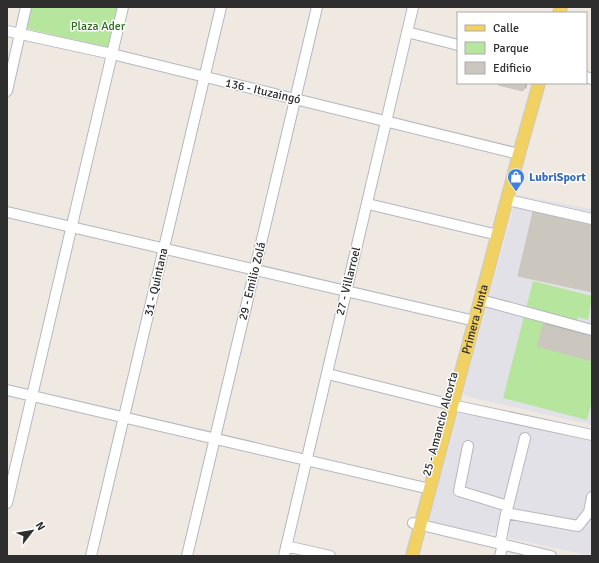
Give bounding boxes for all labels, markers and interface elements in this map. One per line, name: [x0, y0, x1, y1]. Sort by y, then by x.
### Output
legend: [457, 12, 587, 84]
park label: Plaza Ader: [71, 19, 126, 34]
text: Calle: [493, 21, 519, 36]
text: Parque: [493, 41, 529, 56]
text: Edificio: [493, 61, 531, 76]
street label: 136 - Ituzaingó: [224, 76, 302, 107]
shop icon: LubriSport: [506, 167, 526, 192]
place label: LubriSport: [529, 170, 586, 185]
street label: 29 - Emilio Zolá: [236, 241, 269, 322]
street label: 27 - Villarroel: [333, 245, 364, 317]
street label: 31 - Quintana: [141, 247, 172, 318]
street label: Primera Junta: [459, 283, 492, 356]
street label: 25 - Amancio Alcorta: [419, 370, 462, 478]
north arrow: [12, 511, 52, 551]
text: N: [33, 519, 48, 533]

